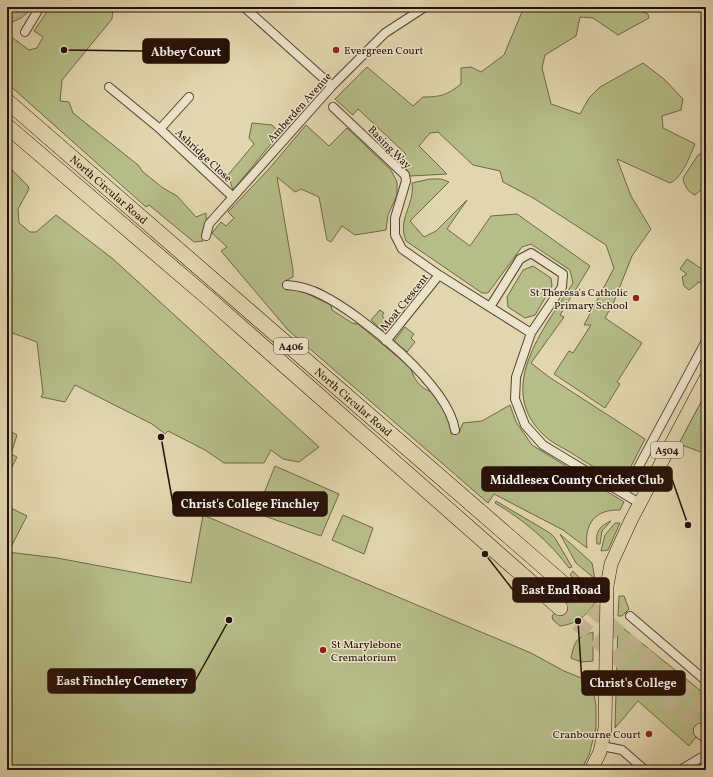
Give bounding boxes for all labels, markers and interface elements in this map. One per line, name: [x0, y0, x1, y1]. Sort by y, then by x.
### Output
callout: Abbey Court: [143, 39, 229, 63]
place label: Evergreen Court: [344, 44, 423, 59]
text: Abbey Court: [151, 45, 221, 61]
marker: Evergreen Court: [331, 45, 341, 55]
street label: Amberden Avenue: [265, 70, 336, 146]
street label: Basing Way: [364, 123, 414, 173]
street label: Ashridge Close: [171, 126, 235, 186]
street label: North Circular Road: [66, 153, 150, 228]
street label: Moat Crescent: [377, 271, 433, 335]
place label: St Theresa's Catholic Primary School: [530, 286, 628, 314]
marker: St Theresa's Catholic Primary School: [631, 293, 641, 303]
road number: A406: [274, 338, 308, 354]
street label: North Circular Road: [311, 365, 395, 441]
road number: A504: [651, 442, 683, 458]
callout: Middlesex County Cricket Club: [482, 467, 672, 491]
text: Middlesex County Cricket Club: [490, 473, 664, 489]
callout: Christ's College Finchley: [173, 492, 327, 516]
text: Christ's College Finchley: [181, 497, 319, 513]
callout: East End Road: [513, 578, 609, 602]
text: East End Road: [521, 583, 602, 599]
place label: St Marylebone Crematorium: [331, 638, 402, 666]
marker: St Marylebone Crematorium: [318, 645, 328, 655]
callout: East Finchley Cemetery: [48, 669, 195, 693]
callout: Christ's College: [582, 671, 685, 695]
text: East Finchley Cemetery: [56, 674, 188, 690]
text: Christ's College: [589, 676, 677, 692]
place label: Cranbourne Court: [553, 728, 641, 743]
marker: Cranbourne Court: [644, 729, 654, 739]

